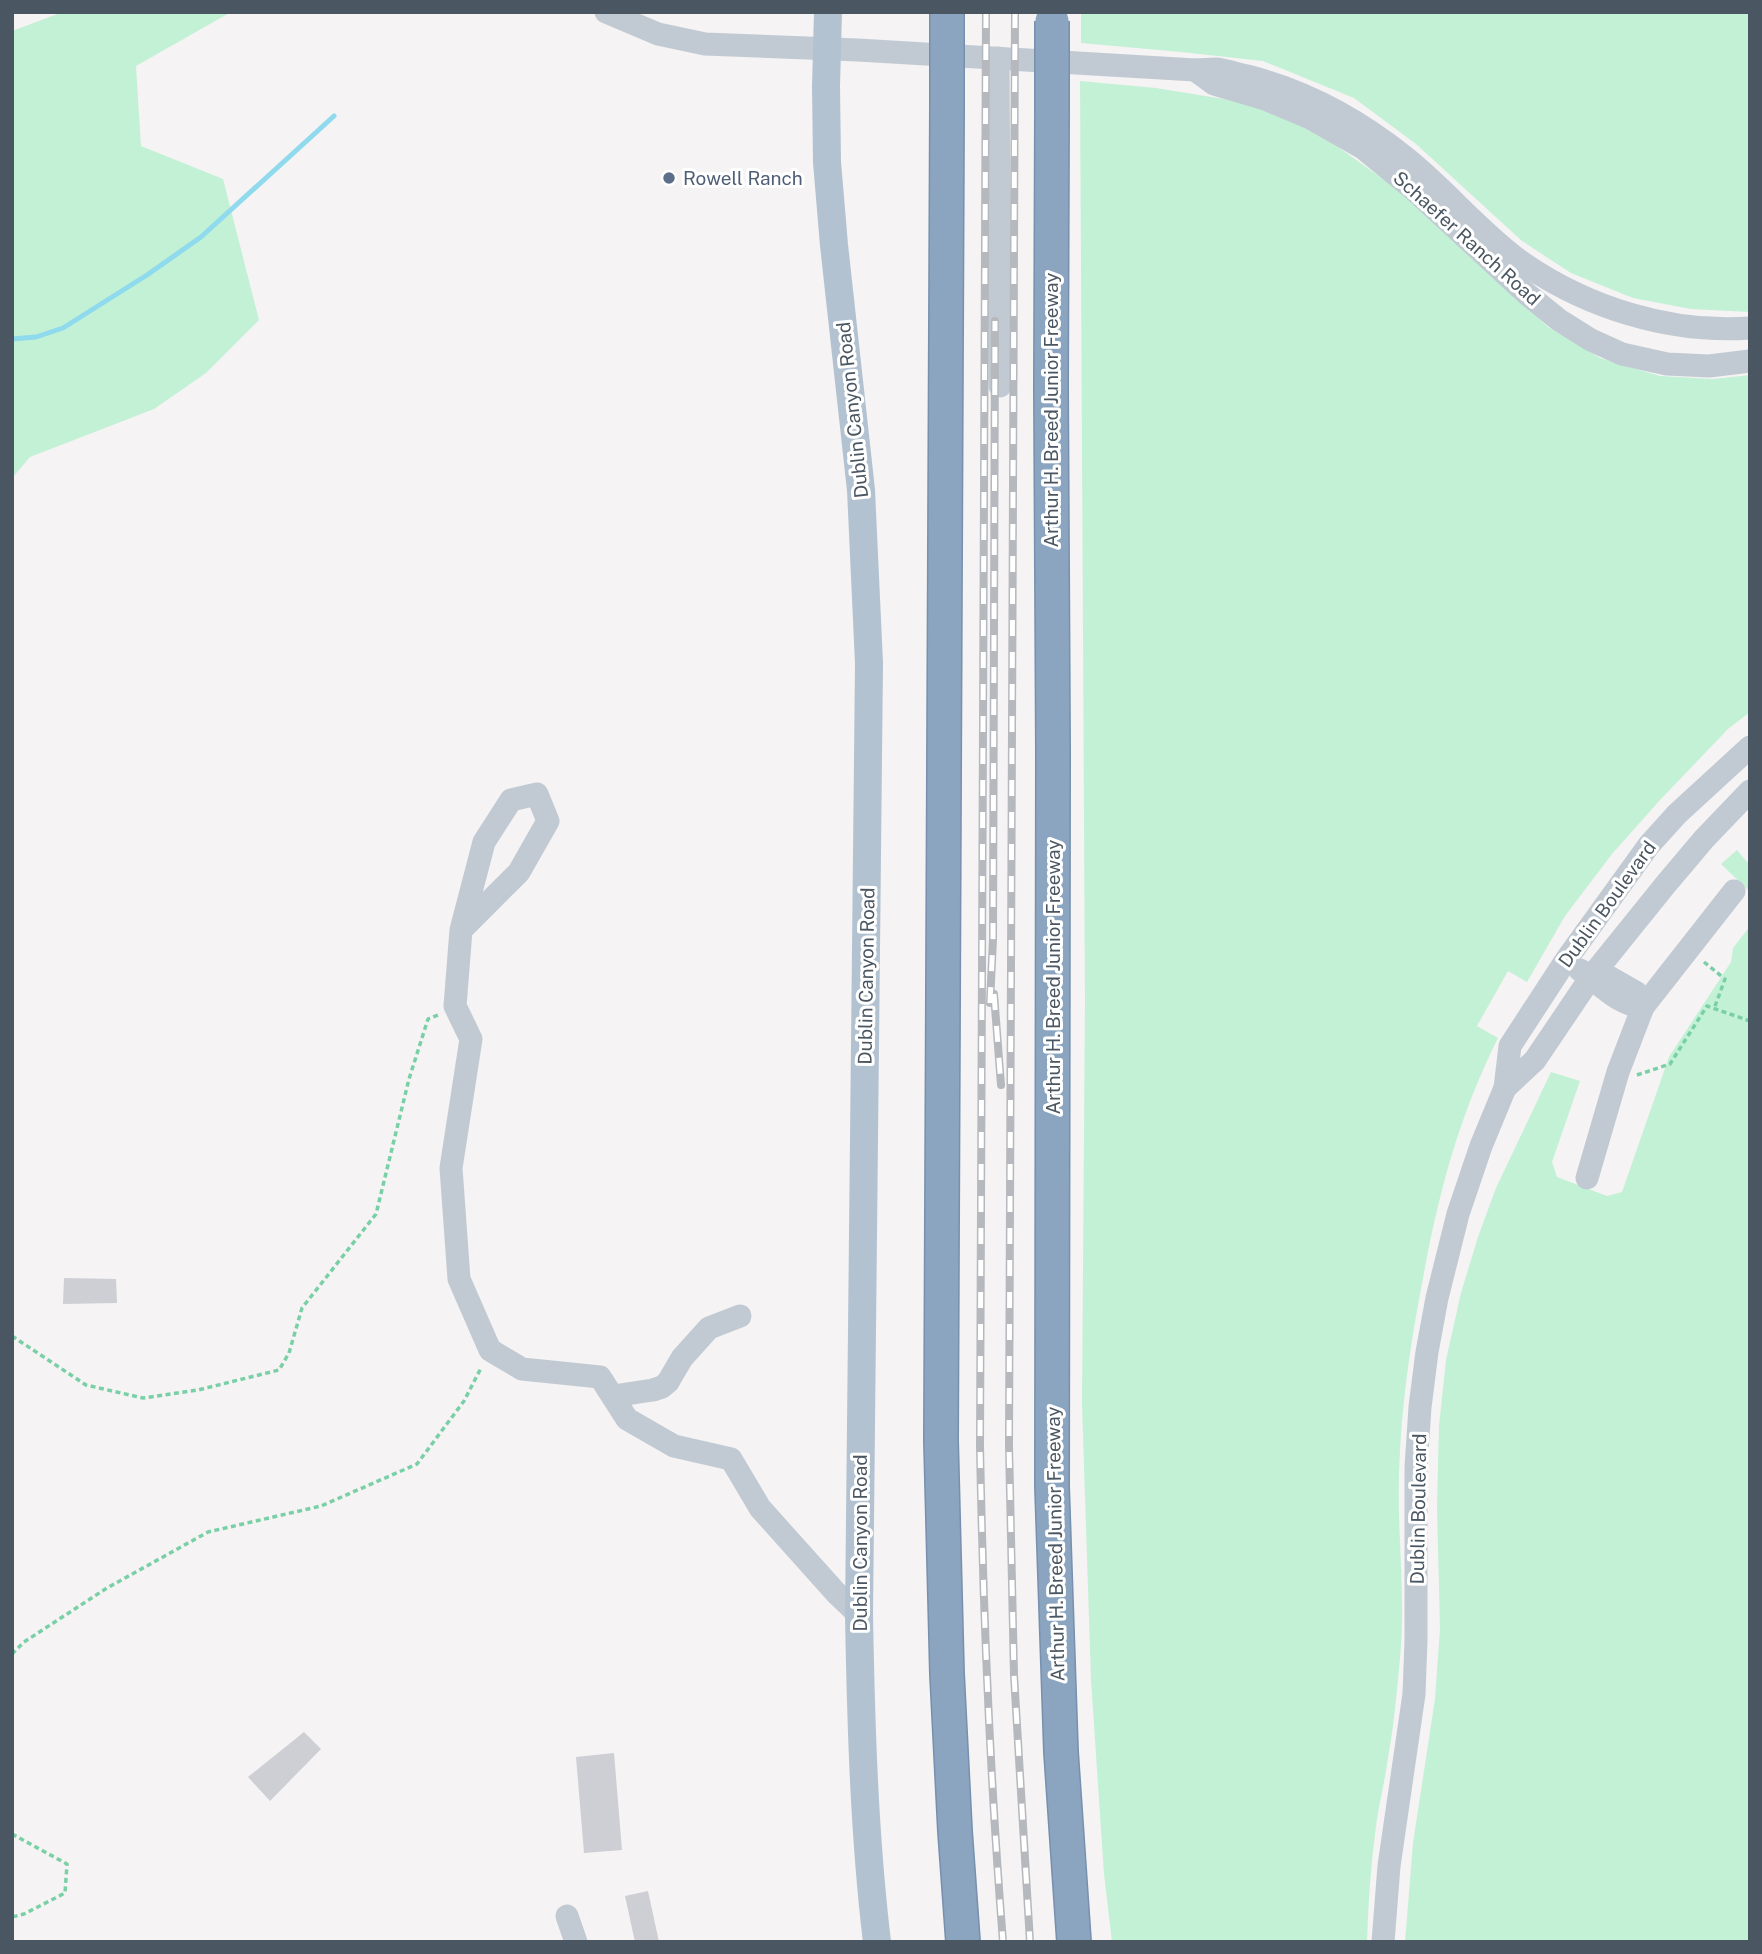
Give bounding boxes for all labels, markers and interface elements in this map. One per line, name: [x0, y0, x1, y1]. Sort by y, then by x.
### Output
street label: Schaefer Ranch Road: [1389, 166, 1545, 310]
place label: Rowell Ranch: [683, 167, 803, 189]
marker: Rowell Ranch: [661, 170, 677, 186]
street label: Arthur H. Breed Junior Freeway: [1040, 273, 1062, 547]
street label: Dublin Canyon Road: [832, 321, 872, 499]
street label: Dublin Boulevard: [1554, 837, 1660, 971]
street label: Arthur H. Breed Junior Freeway: [1042, 840, 1064, 1114]
street label: Dublin Canyon Road: [853, 887, 879, 1065]
street label: Arthur H. Breed Junior Freeway: [1042, 1406, 1068, 1682]
street label: Dublin Boulevard: [1406, 1433, 1430, 1585]
street label: Dublin Canyon Road: [849, 1454, 871, 1632]

